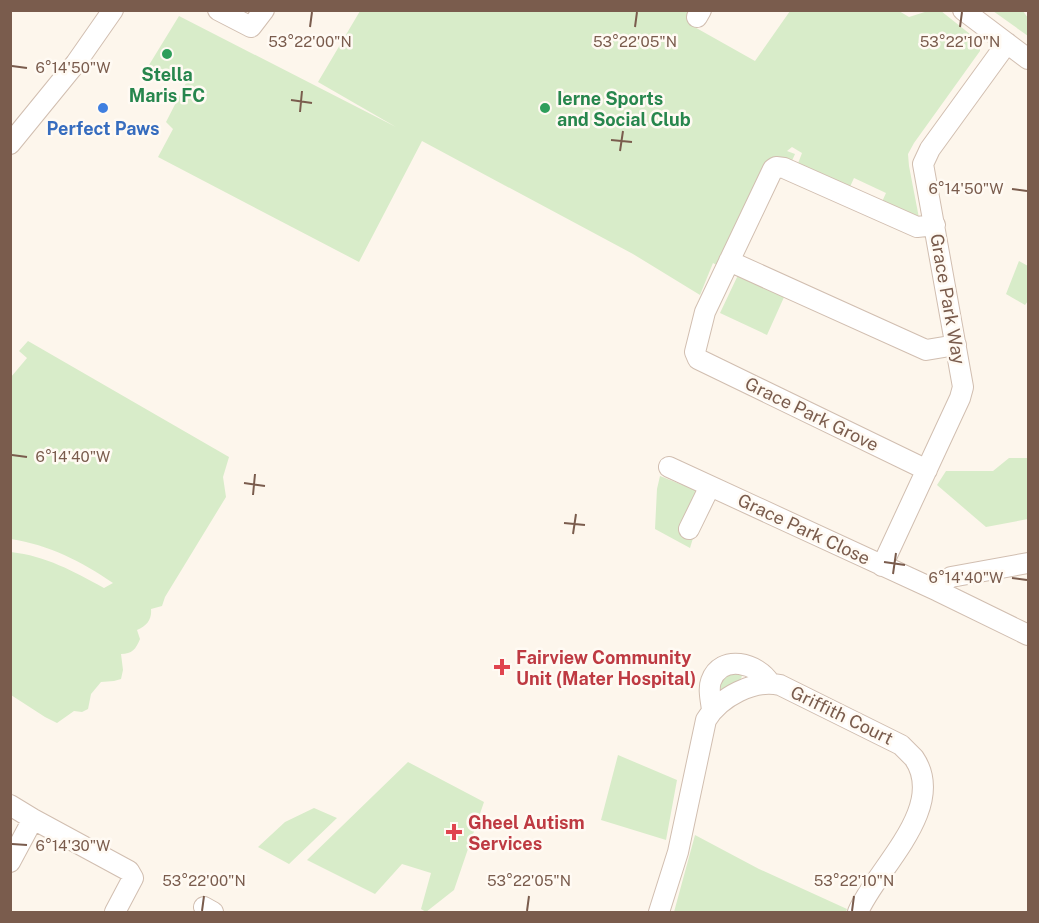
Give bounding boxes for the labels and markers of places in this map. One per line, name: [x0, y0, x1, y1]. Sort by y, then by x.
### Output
marker: Stella Maris FC: [160, 47, 174, 61]
place label: Stella Maris FC: [129, 64, 205, 106]
place label: Ierne Sports and Social Club: [557, 88, 691, 130]
marker: Perfect Paws: [96, 101, 110, 115]
marker: Ierne Sports and Social Club: [538, 101, 552, 115]
place label: Perfect Paws: [47, 118, 159, 139]
place label: Fairview Community Unit (Mater Hospital): [516, 647, 696, 689]
marker: Fairview Community Unit (Mater Hospital): [493, 658, 511, 676]
place label: Gheel Autism Services: [468, 812, 585, 854]
marker: Gheel Autism Services: [445, 823, 463, 841]

